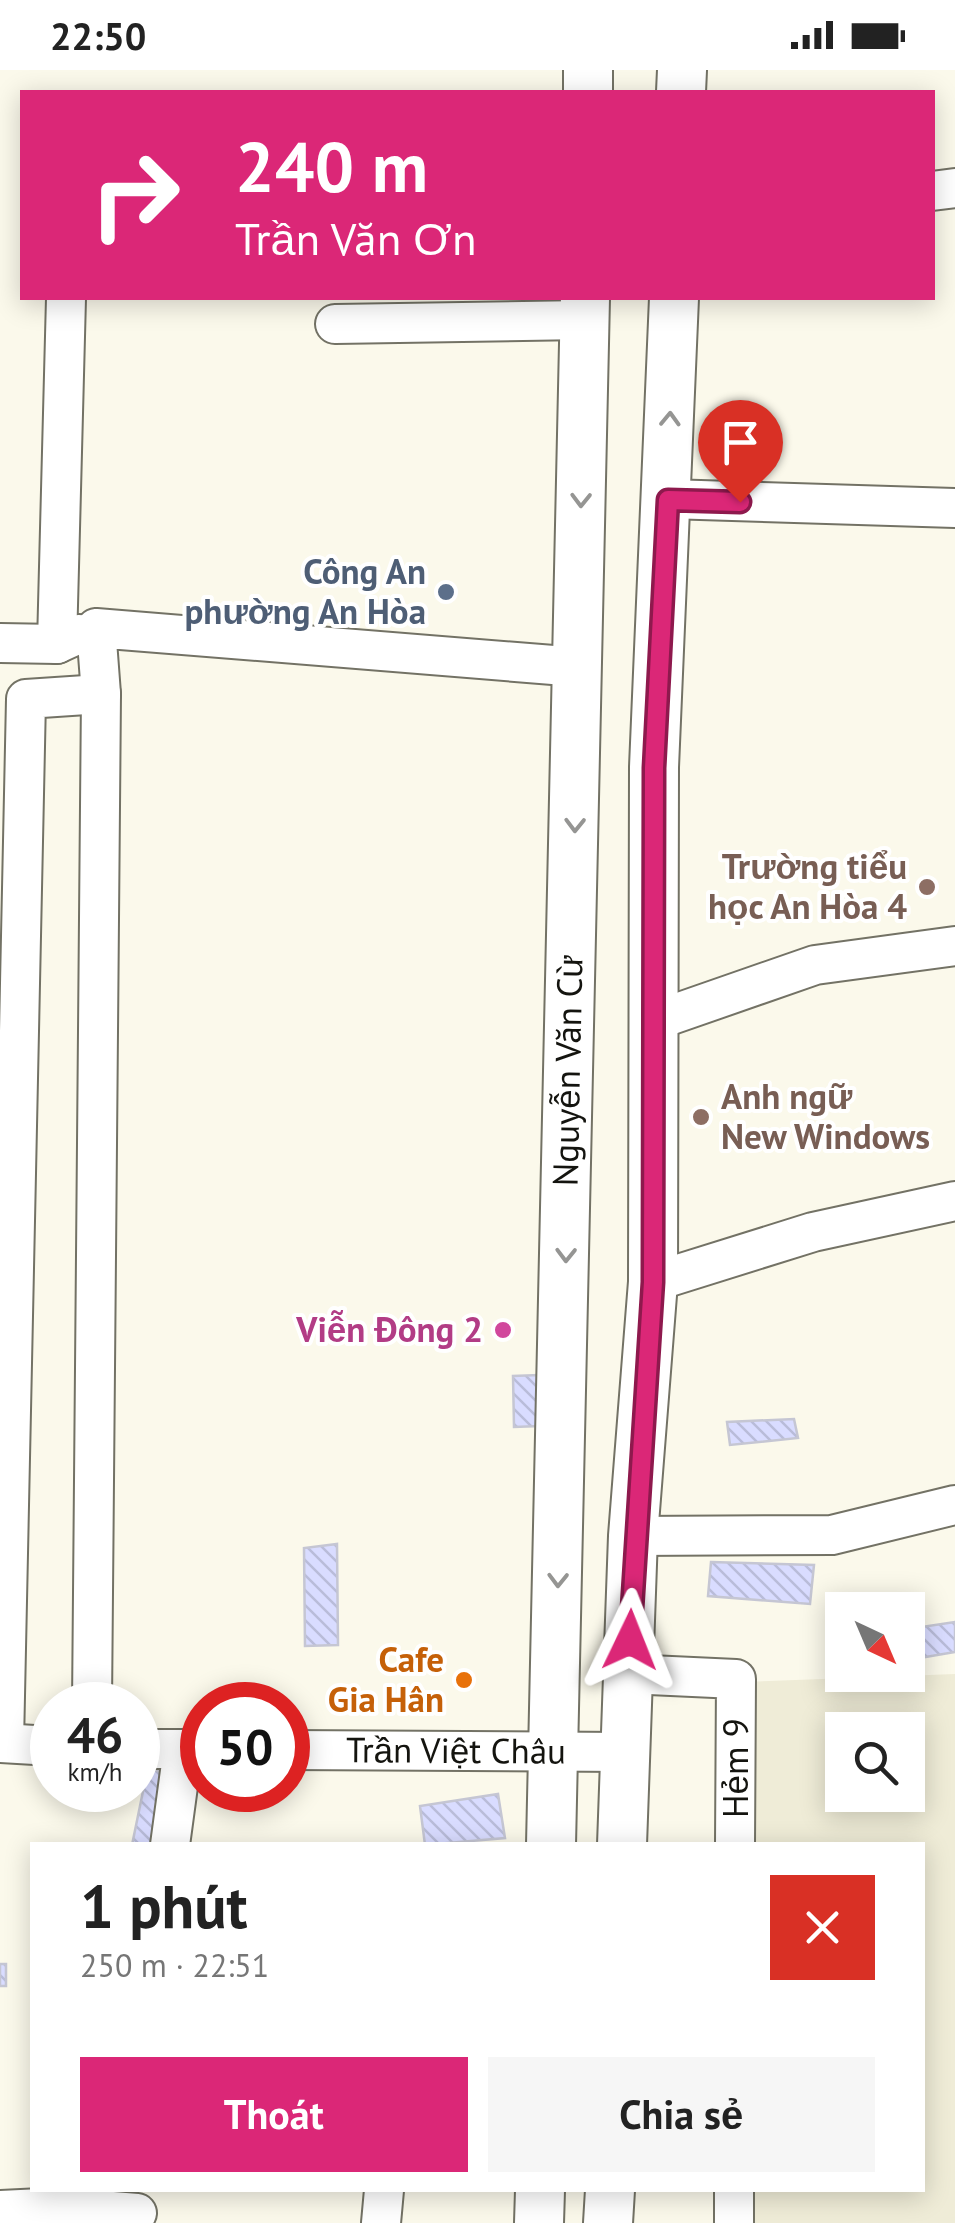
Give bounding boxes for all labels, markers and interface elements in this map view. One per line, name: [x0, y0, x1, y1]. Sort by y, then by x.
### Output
text: 22:50: [50, 11, 146, 60]
text: 240 m: [235, 121, 428, 211]
icon: right: [70, 130, 200, 260]
text: Trần Văn Ơn: [235, 209, 477, 267]
pin: [698, 400, 783, 503]
one-way arrow: [660, 410, 681, 426]
icon: arrive: [713, 415, 768, 470]
one-way arrow: [570, 492, 592, 508]
place label: Công An phường An Hòa: [184, 548, 426, 634]
marker: Công An phường An Hòa: [435, 581, 457, 603]
one-way arrow: [564, 818, 586, 833]
place label: Trường tiểu học An Hòa 4: [708, 843, 907, 929]
marker: Trường tiểu học An Hòa 4: [916, 876, 938, 898]
street label: Nguyễn Văn Cừ: [541, 954, 593, 1187]
place label: Anh ngữ New Windows: [721, 1073, 930, 1159]
marker: Anh ngữ New Windows: [690, 1106, 712, 1128]
one-way arrow: [555, 1247, 576, 1263]
place label: Viễn Đông 2: [295, 1306, 483, 1352]
marker: Viễn Đông 2: [492, 1319, 514, 1341]
one-way arrow: [547, 1572, 569, 1588]
position arrow: [578, 1588, 682, 1692]
north arrow: [825, 1592, 925, 1692]
map controls: [825, 1592, 925, 1812]
place label: Cafe Gia Hân: [328, 1636, 444, 1722]
marker: Cafe Gia Hân: [453, 1669, 475, 1691]
speed limit sign: 50: [180, 1682, 310, 1812]
text: 46: [67, 1702, 123, 1767]
button: search: [825, 1712, 925, 1812]
street label: Hẻm 9: [712, 1718, 758, 1818]
street label: Trần Việt Châu: [346, 1726, 566, 1774]
text: km/h: [68, 1756, 122, 1788]
text: 1 phút: [80, 1867, 248, 1945]
button: close: [770, 1875, 875, 1980]
text: 250 m · 22:51: [80, 1944, 269, 1986]
button: Thoát: [80, 2057, 468, 2172]
button: Chia sẻ: [488, 2057, 875, 2172]

